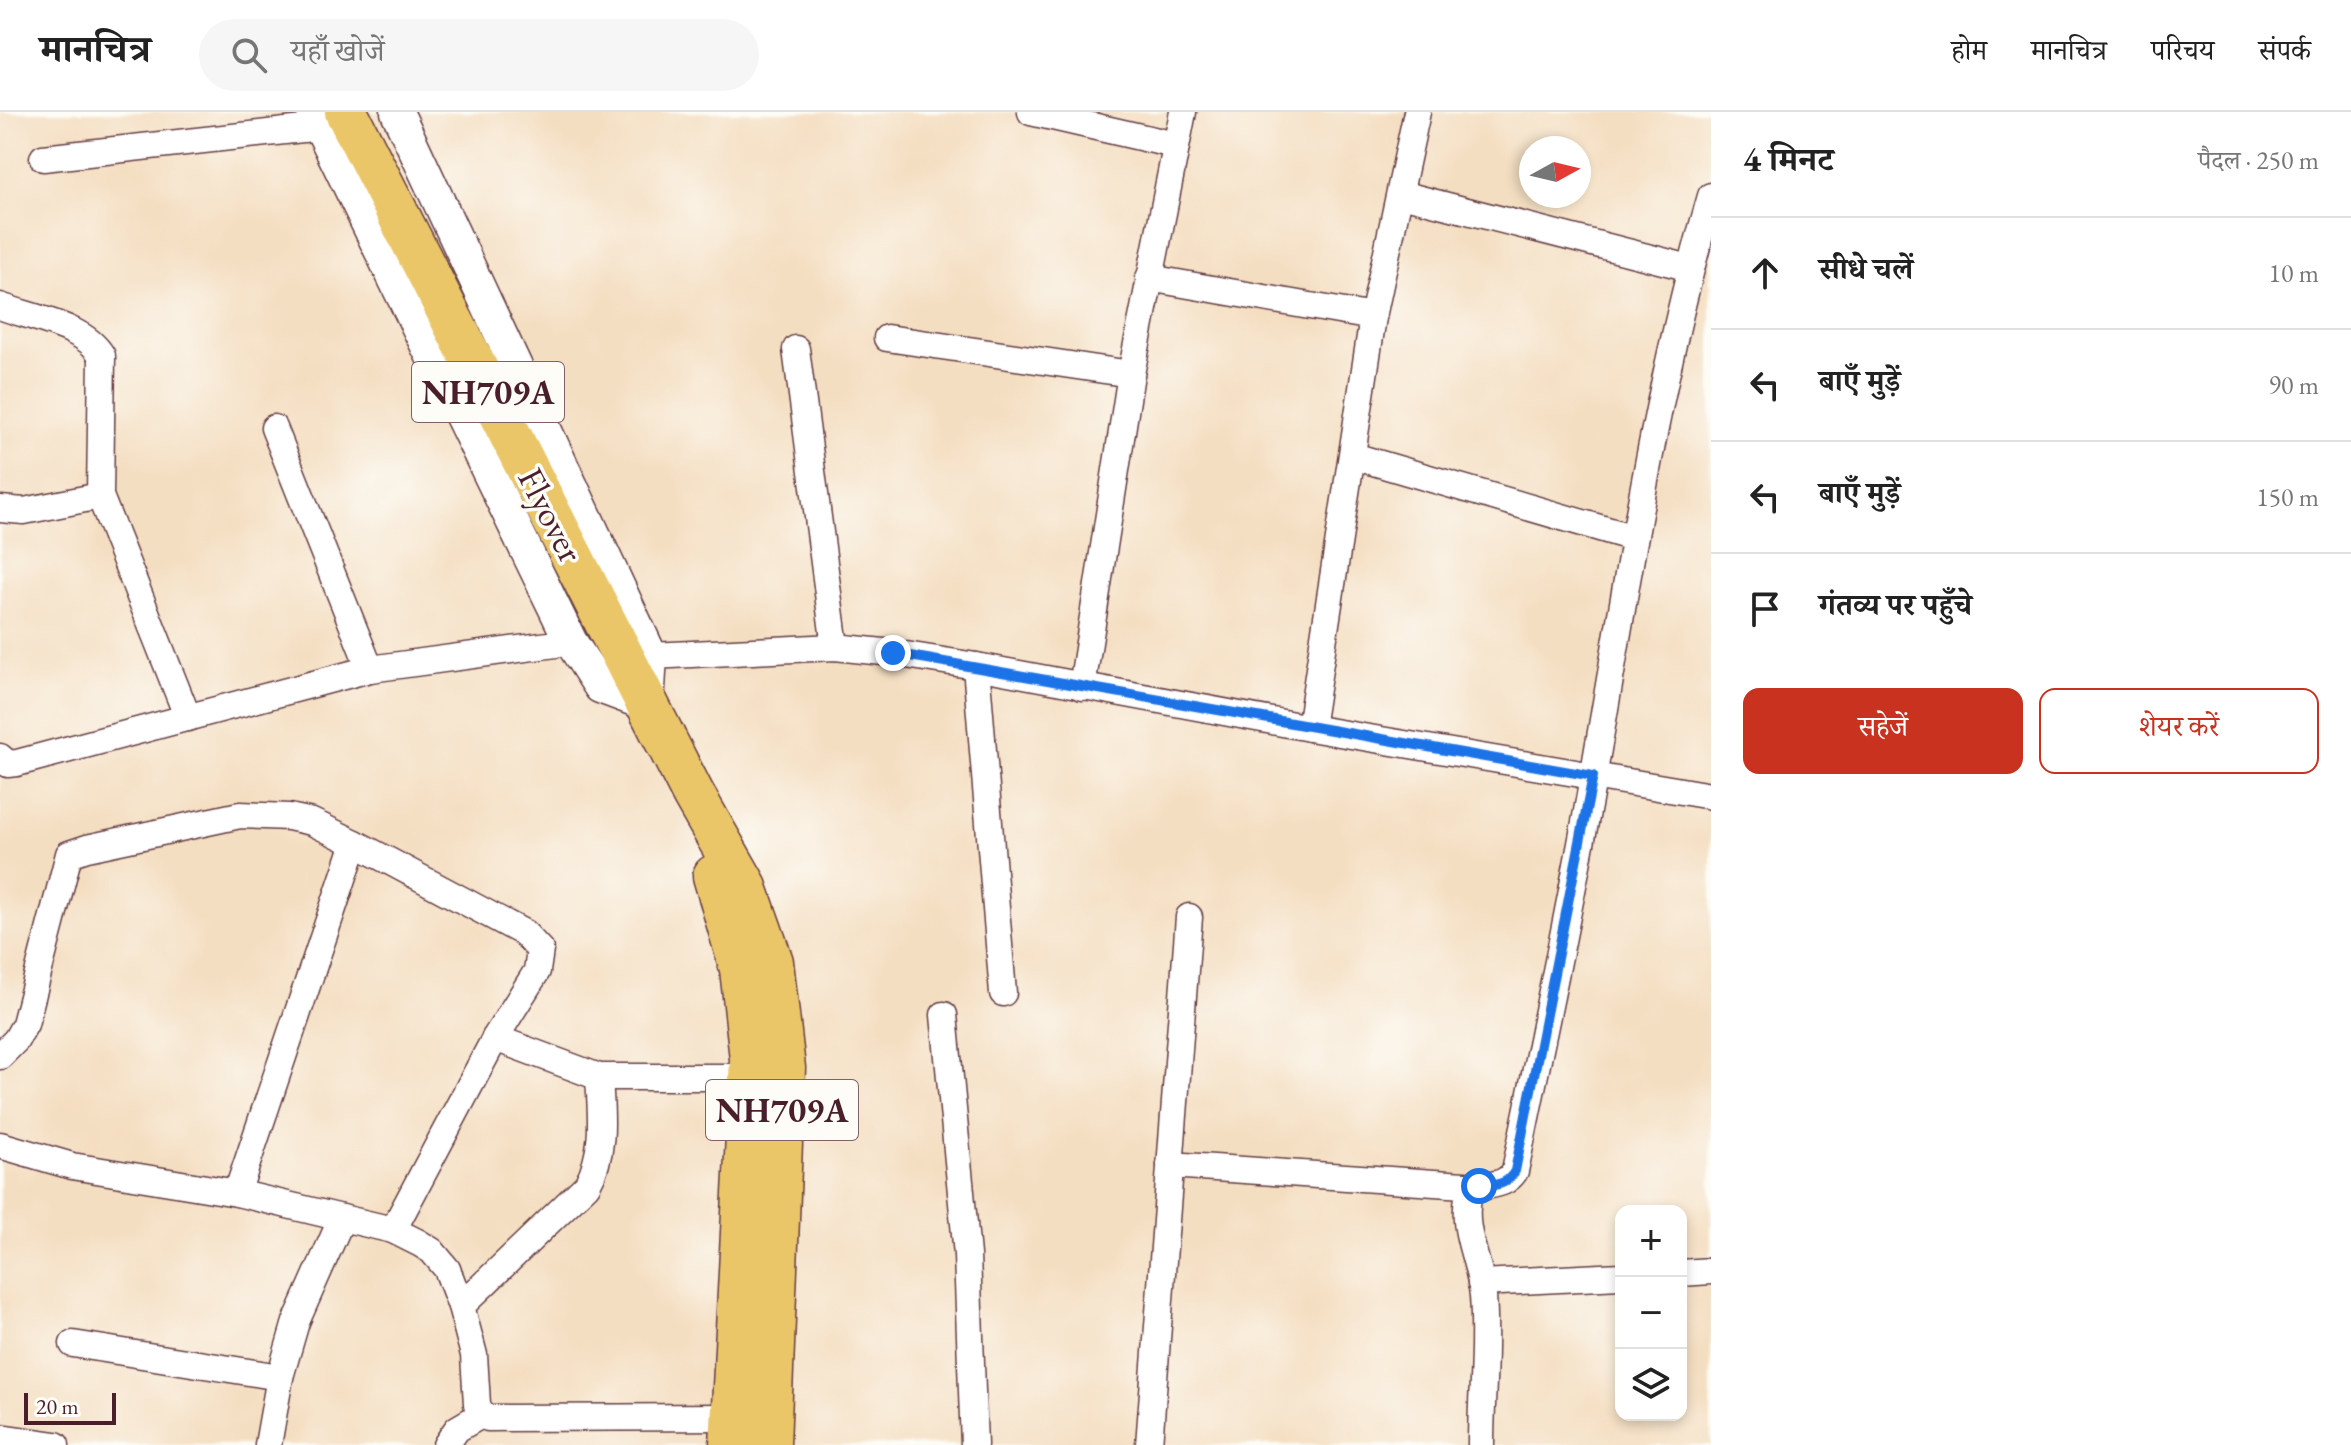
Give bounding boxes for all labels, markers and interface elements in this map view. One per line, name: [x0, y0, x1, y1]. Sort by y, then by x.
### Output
search box: [199, 19, 759, 91]
text: मानचित्र: [40, 24, 151, 73]
text: यहाँ खोजें: [291, 31, 384, 70]
text: होम: [1951, 32, 1987, 68]
text: मानचित्र: [2031, 32, 2107, 68]
text: परिचय: [2151, 32, 2214, 68]
text: संपर्क: [2258, 32, 2311, 68]
icon: search: [227, 33, 271, 77]
north arrow: [1519, 136, 1591, 208]
text: 4 मिनट: [1743, 137, 1833, 181]
text: पैदल · 250 m: [2198, 143, 2319, 177]
text: सीधे चलें: [1819, 249, 1913, 288]
icon: ahead: [1743, 251, 1787, 295]
text: 10 m: [2269, 256, 2319, 290]
text: बाएँ मुड़ें: [1819, 361, 1900, 400]
road number: NH709A: [412, 362, 564, 422]
icon: left: [1743, 363, 1787, 407]
text: 90 m: [2269, 368, 2319, 402]
street label: Flyover: [507, 460, 595, 570]
text: बाएँ मुड़ें: [1819, 473, 1900, 512]
icon: left: [1743, 475, 1787, 519]
text: 150 m: [2256, 480, 2319, 514]
text: गंतव्य पर पहुँचे: [1819, 585, 1972, 624]
icon: arrive: [1743, 587, 1787, 631]
route end: [875, 635, 911, 671]
button: सहेजें: [1743, 688, 2023, 774]
button: शेयर करें: [2039, 688, 2319, 774]
road number: NH709A: [706, 1080, 858, 1140]
route start: [1461, 1168, 1497, 1204]
map controls: [1615, 1205, 1687, 1421]
button: +: [1615, 1205, 1687, 1277]
button: −: [1615, 1277, 1687, 1349]
button: layers: [1615, 1349, 1687, 1421]
scale bar: [24, 1389, 116, 1425]
text: 20 m: [36, 1392, 79, 1421]

